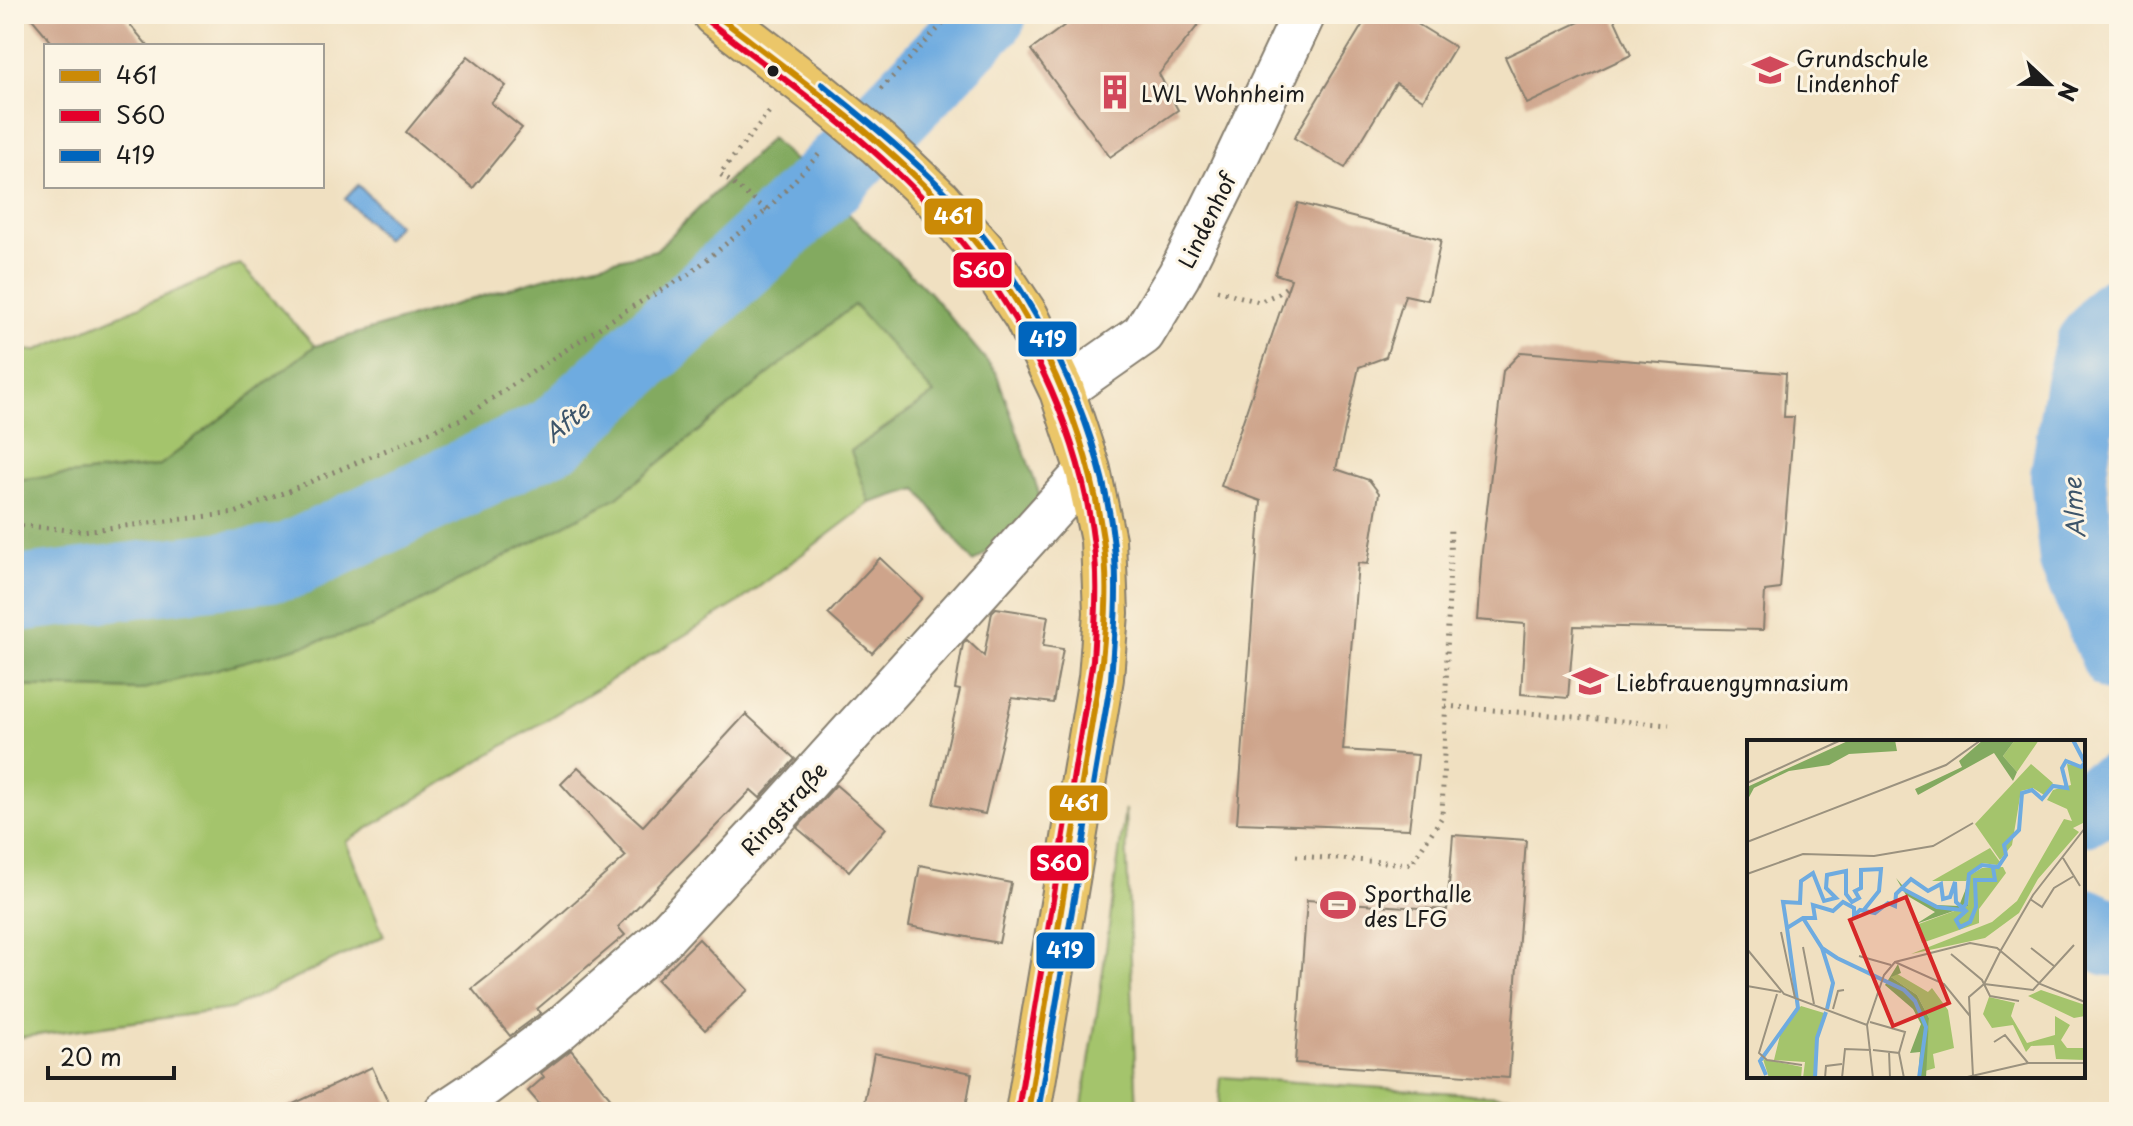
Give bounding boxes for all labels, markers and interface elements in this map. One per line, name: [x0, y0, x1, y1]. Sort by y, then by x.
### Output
place label: Grundschule Lindenhof: [1796, 41, 1929, 99]
legend: [44, 44, 324, 188]
north arrow: [2009, 44, 2089, 124]
school or university icon: Grundschule Lindenhof: [1751, 51, 1789, 89]
text: 461: [116, 56, 157, 92]
unlabelled marker: [765, 63, 781, 79]
building icon: LWL Wohnheim: [1096, 73, 1134, 111]
place label: LWL Wohnheim: [1141, 76, 1305, 109]
text: N: [2050, 78, 2087, 106]
text: S60: [116, 96, 165, 132]
text: 419: [116, 136, 155, 172]
street label: Lindenhof: [1169, 165, 1244, 273]
line badge: 461: [923, 197, 984, 236]
text: 461: [934, 198, 972, 231]
line badge: S60: [952, 251, 1013, 289]
text: S60: [959, 252, 1005, 285]
line badge: 419: [1017, 320, 1078, 358]
text: 419: [1029, 321, 1067, 354]
water label: Afte: [535, 391, 598, 450]
water label: Alme: [2053, 476, 2093, 539]
school or university icon: Liebfrauengymnasium: [1571, 662, 1609, 700]
place label: Liebfrauengymnasium: [1616, 665, 1849, 698]
inset map: [1747, 740, 2085, 1078]
street label: Ringstraße: [732, 754, 834, 862]
line badge: 461: [1048, 784, 1109, 822]
text: 461: [1060, 785, 1098, 818]
line badge: S60: [1029, 844, 1090, 882]
text: S60: [1036, 845, 1082, 878]
place label: Sporthalle des LFG: [1364, 876, 1472, 934]
sports icon: Sporthalle des LFG: [1319, 886, 1357, 924]
line badge: 419: [1035, 931, 1096, 970]
text: 419: [1046, 932, 1084, 965]
scale bar: [48, 1030, 174, 1080]
text: 20 m: [60, 1038, 122, 1074]

